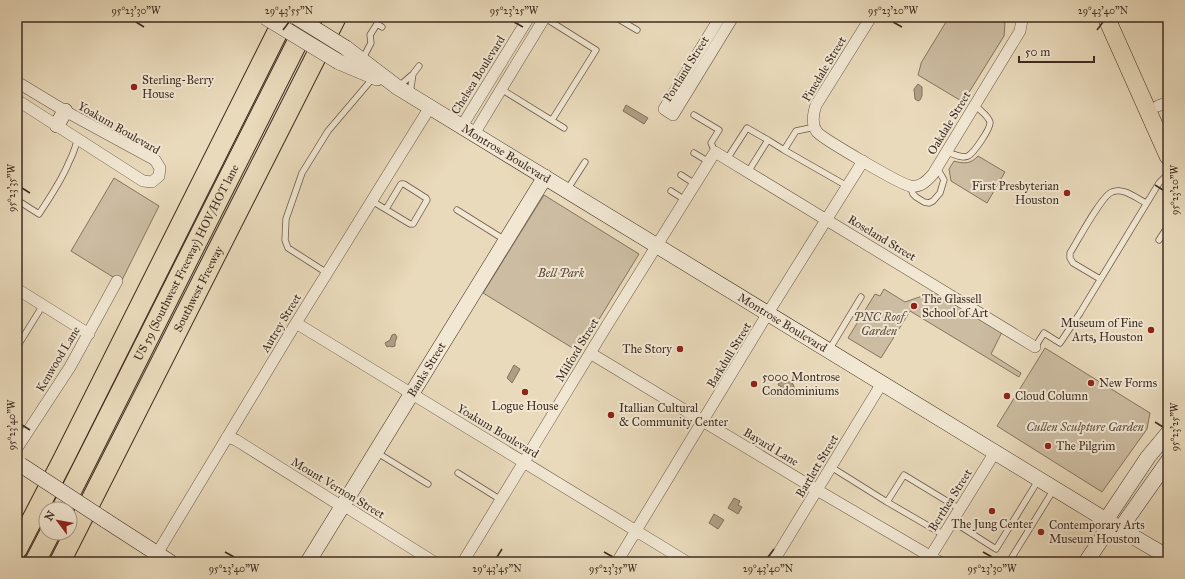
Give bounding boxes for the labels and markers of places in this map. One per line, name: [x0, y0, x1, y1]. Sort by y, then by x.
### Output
place label: Sterling-Berry House: [142, 73, 214, 101]
marker: Sterling-Berry House: [129, 82, 139, 92]
place label: First Presbyterian Houston: [972, 179, 1060, 207]
marker: First Presbyterian Houston: [1062, 188, 1072, 198]
place label: The Glassell School of Art: [922, 292, 989, 320]
marker: The Glassell School of Art: [909, 301, 919, 311]
place label: Museum of Fine Arts, Houston: [1061, 316, 1143, 344]
marker: Museum of Fine Arts, Houston: [1146, 325, 1156, 335]
place label: The Story: [622, 342, 672, 356]
marker: The Story: [675, 344, 685, 354]
place label: 5000 Montrose Condominiums: [762, 370, 840, 398]
place label: New Forms: [1099, 376, 1157, 390]
marker: New Forms: [1086, 378, 1096, 388]
marker: 5000 Montrose Condominiums: [749, 379, 759, 389]
marker: Logue House: [520, 387, 530, 397]
place label: Cloud Column: [1015, 389, 1088, 403]
marker: Cloud Column: [1002, 391, 1012, 401]
place label: Logue House: [492, 399, 558, 414]
place label: Itallian Cultural & Community Center: [619, 401, 729, 429]
marker: Itallian Cultural & Community Center: [606, 410, 616, 420]
place label: The Pilgrim: [1056, 439, 1115, 454]
marker: The Pilgrim: [1043, 441, 1053, 451]
marker: The Jung Center: [987, 506, 997, 516]
place label: The Jung Center: [951, 517, 1033, 532]
place label: Contemporary Arts Museum Houston: [1049, 518, 1145, 546]
marker: Contemporary Arts Museum Houston: [1036, 527, 1046, 537]

